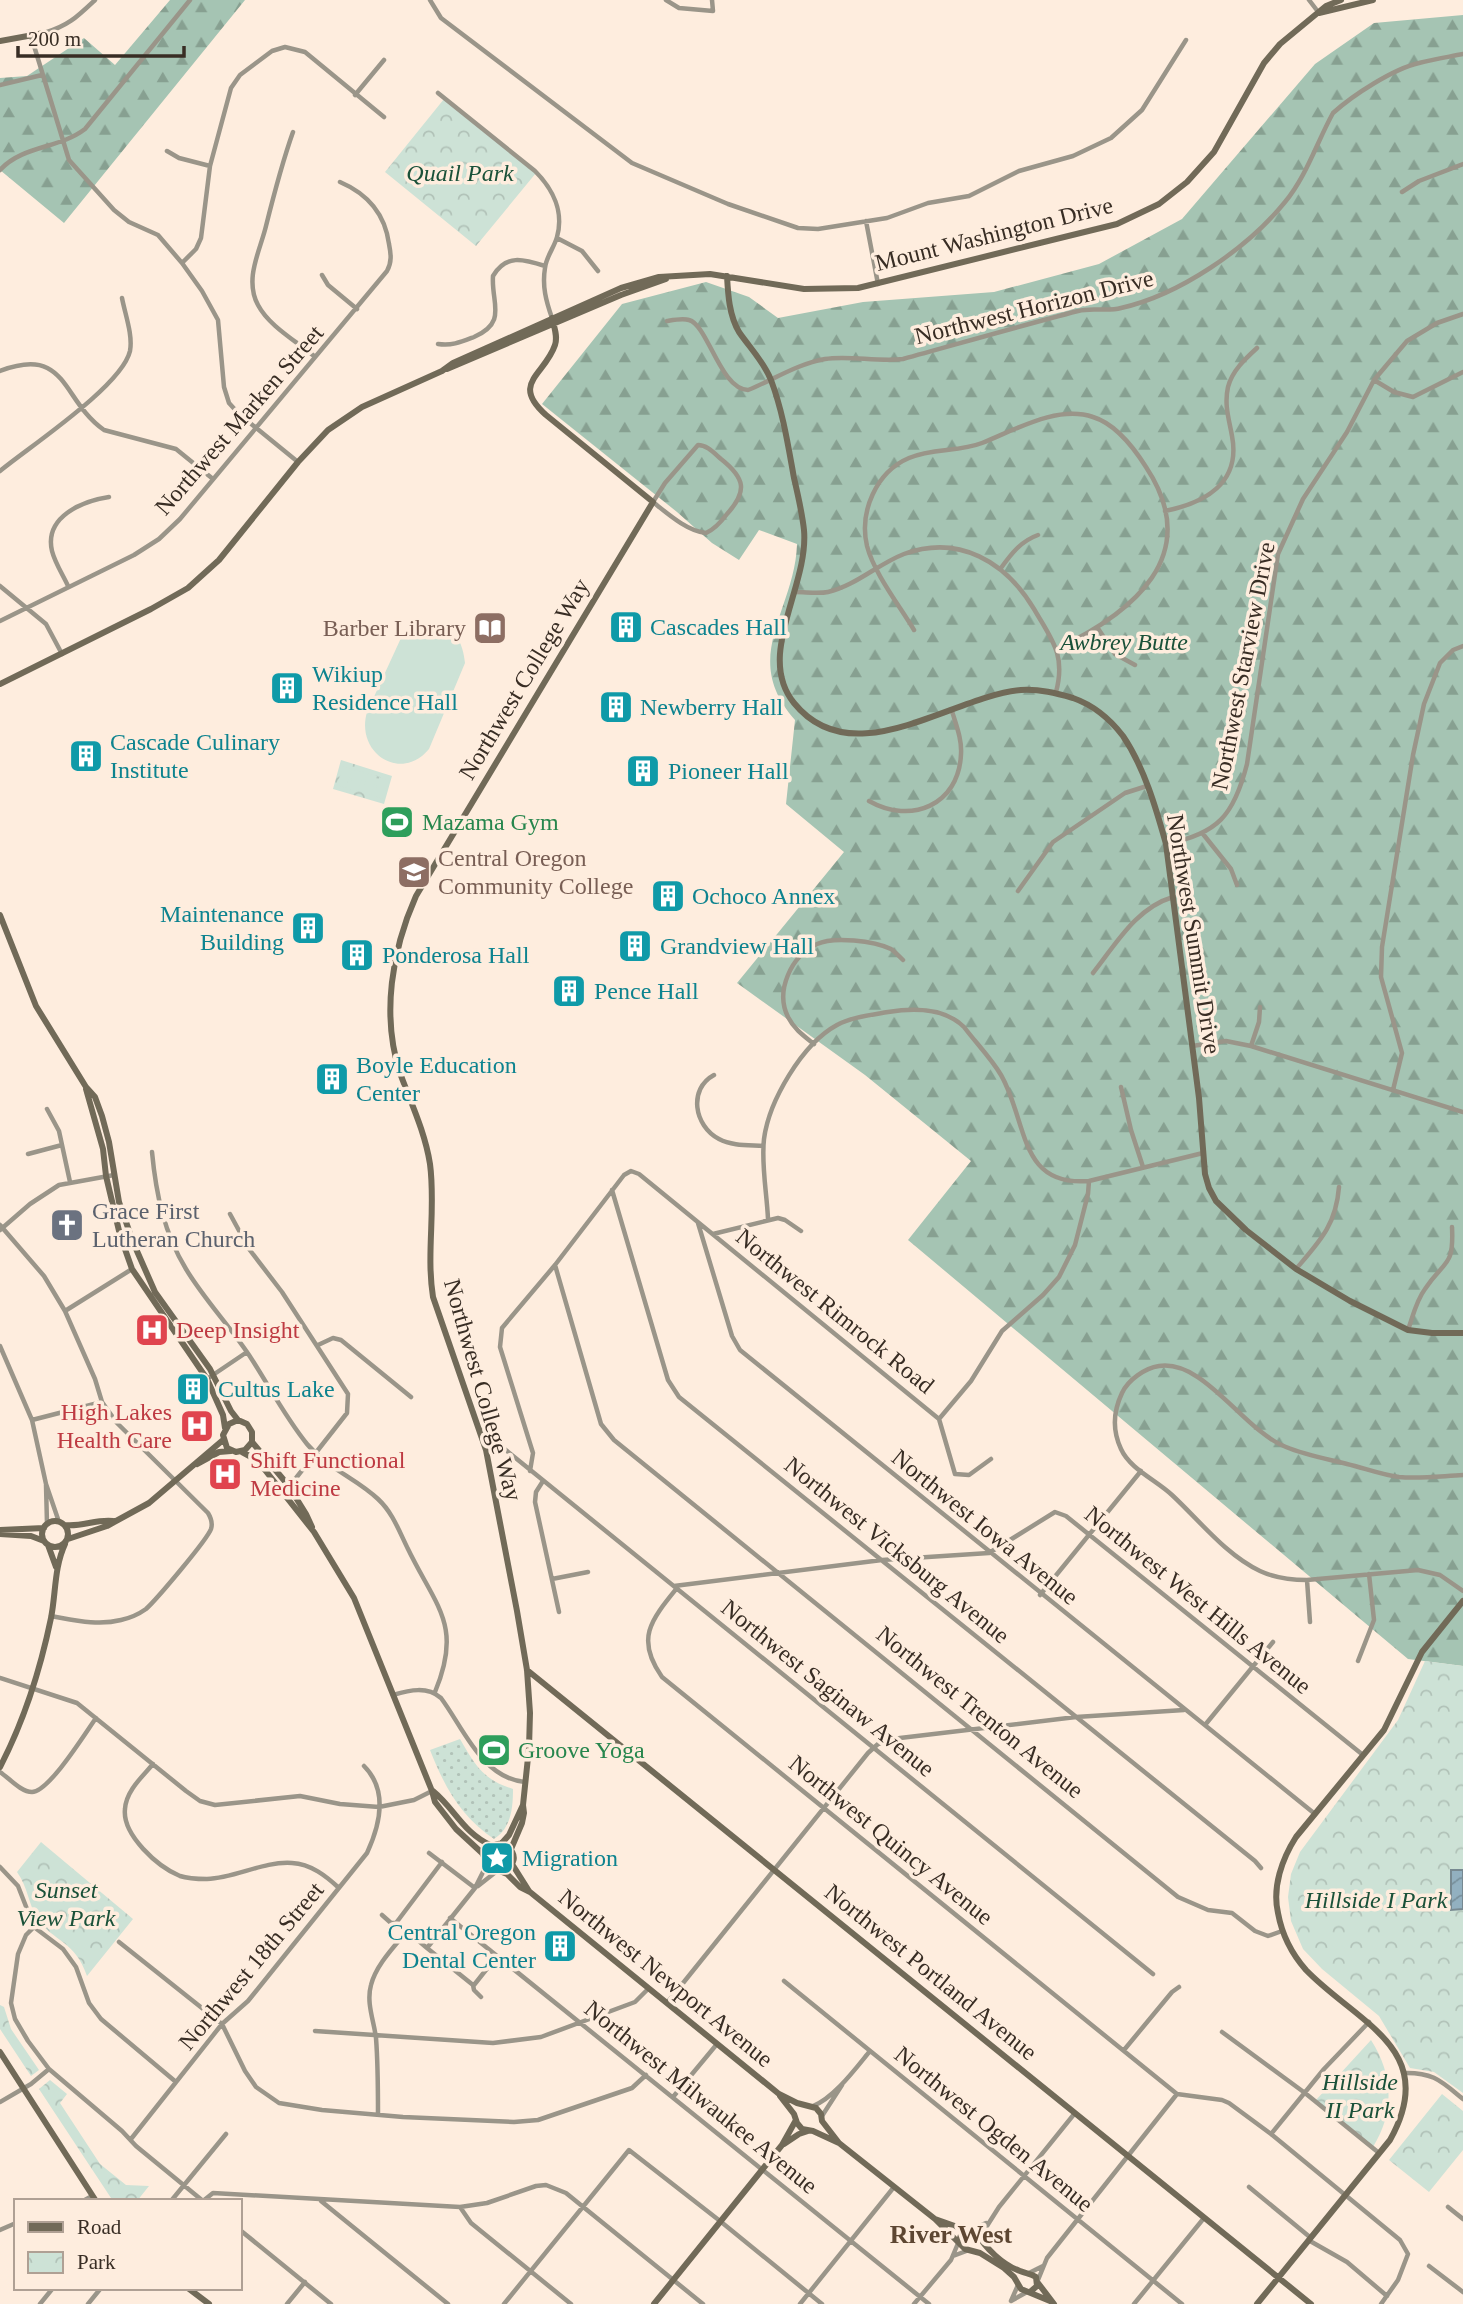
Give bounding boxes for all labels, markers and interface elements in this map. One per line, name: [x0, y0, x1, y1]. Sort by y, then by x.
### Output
scale bar: [18, 14, 184, 58]
text: 200 m: [28, 27, 81, 51]
park label: Quail Park: [406, 160, 514, 186]
street label: Mount Washington Drive: [872, 192, 1116, 276]
street label: Northwest Horizon Drive: [912, 265, 1156, 349]
street label: Northwest Marken Street: [150, 320, 329, 520]
street label: Northwest Starview Drive: [1206, 540, 1280, 792]
street label: Northwest College Way: [454, 574, 594, 784]
building icon: Cascades Hall: [607, 608, 645, 646]
library icon: Barber Library: [471, 609, 509, 647]
place label: Cascades Hall: [650, 614, 787, 640]
place label: Barber Library: [323, 615, 466, 641]
park label: Awbrey Butte: [1058, 629, 1188, 655]
place label: Wikiup Residence Hall: [312, 661, 458, 715]
building icon: Wikiup Residence Hall: [268, 669, 306, 707]
building icon: Newberry Hall: [597, 688, 635, 726]
place label: Newberry Hall: [640, 694, 784, 720]
place label: Cascade Culinary Institute: [110, 729, 280, 783]
building icon: Cascade Culinary Institute: [67, 737, 105, 775]
building icon: Pioneer Hall: [624, 752, 662, 790]
place label: Pioneer Hall: [668, 758, 789, 784]
sports icon: Mazama Gym: [378, 803, 416, 841]
place label: Mazama Gym: [422, 809, 559, 835]
street label: Northwest Summit Drive: [1162, 812, 1226, 1056]
place label: Central Oregon Community College: [438, 845, 633, 899]
school or university icon: Central Oregon Community College: [395, 853, 433, 891]
building icon: Ochoco Annex: [649, 877, 687, 915]
place label: Ochoco Annex: [692, 883, 835, 909]
place label: Maintenance Building: [160, 901, 284, 955]
building icon: Maintenance Building: [289, 909, 327, 947]
building icon: Grandview Hall: [616, 927, 654, 965]
place label: Grandview Hall: [660, 933, 814, 959]
building icon: Ponderosa Hall: [338, 936, 376, 974]
place label: Ponderosa Hall: [382, 942, 530, 968]
building icon: Pence Hall: [550, 972, 588, 1010]
place label: Pence Hall: [594, 978, 699, 1004]
place label: Boyle Education Center: [356, 1052, 517, 1106]
building icon: Boyle Education Center: [313, 1060, 351, 1098]
place label: Grace First Lutheran Church: [92, 1198, 255, 1252]
church icon: Grace First Lutheran Church: [48, 1206, 86, 1244]
street label: Northwest Rimrock Road: [731, 1223, 939, 1399]
street label: Northwest College Way: [439, 1276, 527, 1504]
hospital icon: Deep Insight: [133, 1311, 171, 1349]
place label: Deep Insight: [176, 1317, 300, 1343]
building icon: Cultus Lake: [174, 1370, 212, 1408]
place label: Cultus Lake: [218, 1376, 335, 1402]
place label: High Lakes Health Care: [57, 1399, 172, 1453]
hospital icon: High Lakes Health Care: [178, 1407, 216, 1445]
street label: Northwest Iowa Avenue: [887, 1444, 1083, 1610]
place label: Shift Functional Medicine: [250, 1447, 406, 1501]
street label: Northwest Vicksburg Avenue: [780, 1451, 1014, 1649]
hospital icon: Shift Functional Medicine: [206, 1455, 244, 1493]
street label: Northwest West Hills Avenue: [1080, 1501, 1316, 1699]
street label: Northwest Saginaw Avenue: [716, 1594, 940, 1782]
street label: Northwest Trenton Avenue: [871, 1621, 1089, 1803]
sports icon: Groove Yoga: [475, 1731, 513, 1769]
place label: Groove Yoga: [518, 1737, 645, 1763]
street label: Northwest Quincy Avenue: [784, 1750, 998, 1930]
place icon: Migration: [478, 1839, 516, 1877]
place label: Migration: [522, 1845, 618, 1871]
park label: Sunset View Park: [17, 1877, 116, 1931]
street label: Northwest 18th Street: [173, 1877, 329, 2055]
street label: Northwest Portland Avenue: [820, 1879, 1042, 2065]
street label: Northwest Newport Avenue: [554, 1884, 778, 2072]
park label: Hillside I Park: [1304, 1887, 1448, 1913]
place label: Central Oregon Dental Center: [387, 1919, 536, 1973]
building icon: Central Oregon Dental Center: [541, 1927, 579, 1965]
street label: Northwest Milwaukee Avenue: [580, 1995, 822, 2199]
street label: Northwest Ogden Avenue: [890, 2041, 1098, 2217]
park label: Hillside II Park: [1321, 2069, 1398, 2123]
legend: [14, 2199, 242, 2290]
text: Road: [77, 2215, 122, 2239]
district label: River West: [890, 2220, 1013, 2249]
text: Park: [77, 2250, 116, 2274]

